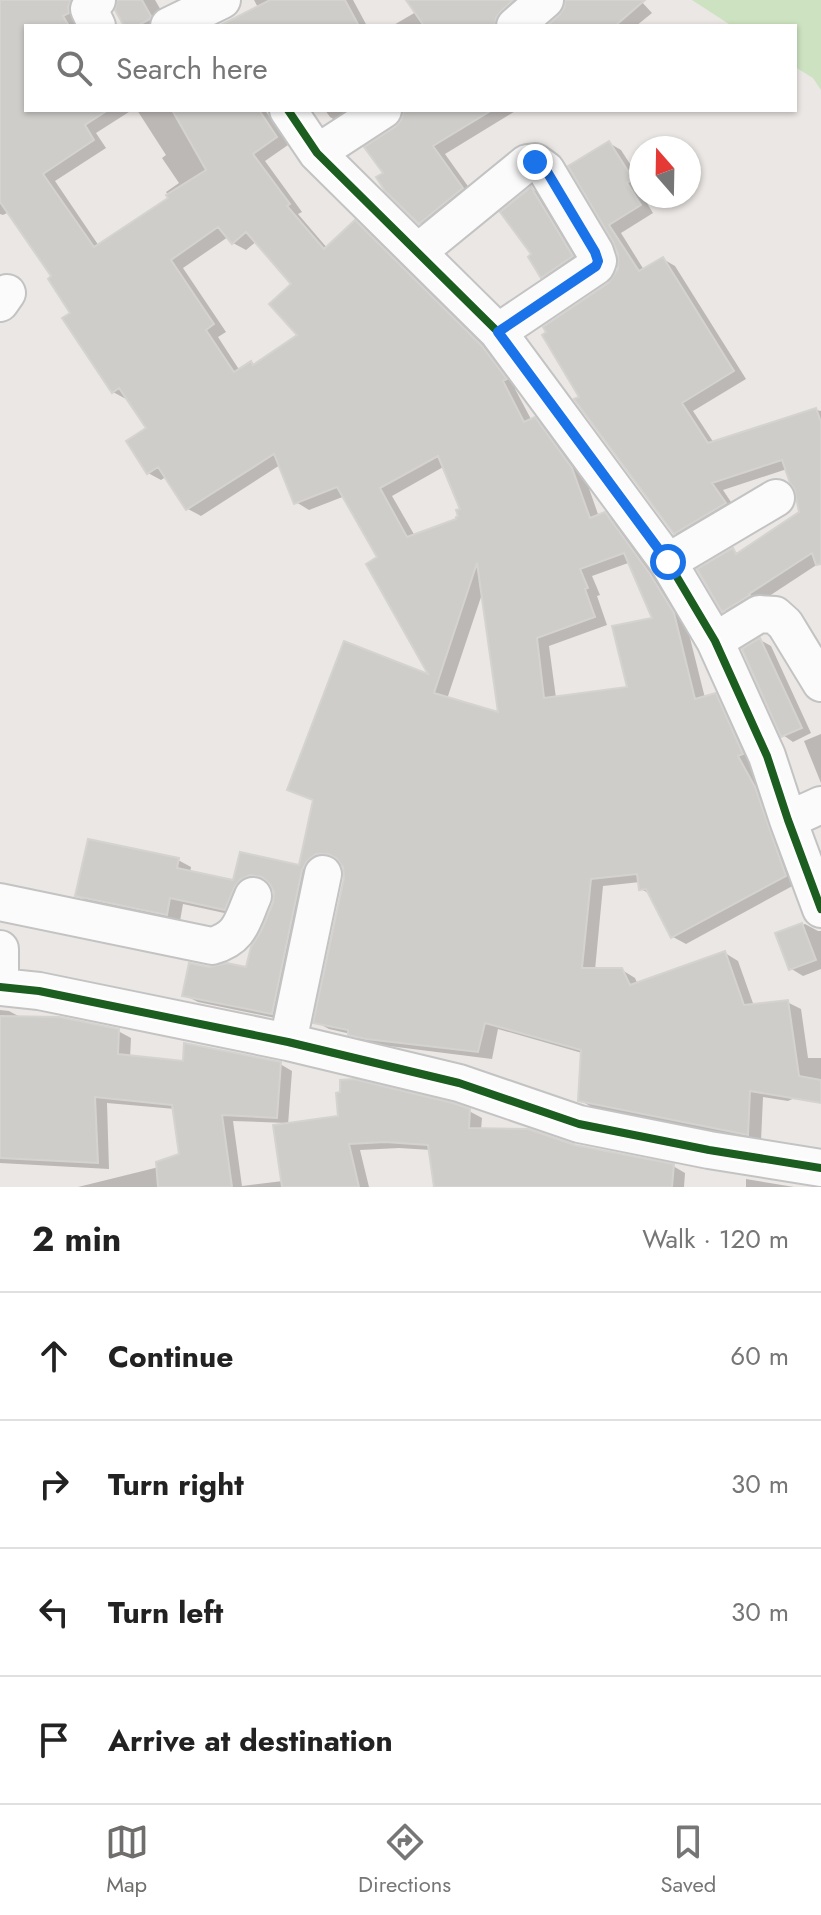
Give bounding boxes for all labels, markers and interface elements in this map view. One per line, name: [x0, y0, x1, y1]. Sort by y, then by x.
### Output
search box: [24, 24, 797, 112]
icon: search: [52, 46, 96, 90]
text: Search here: [116, 47, 268, 90]
north arrow: [629, 136, 701, 208]
route end: [517, 144, 553, 180]
route start: [650, 544, 686, 580]
text: 2 min: [32, 1215, 121, 1264]
text: Walk · 120 m: [642, 1220, 789, 1258]
icon: ahead: [32, 1334, 76, 1378]
text: Continue: [108, 1335, 234, 1378]
text: 60 m: [730, 1337, 789, 1375]
icon: right: [32, 1462, 76, 1506]
text: Turn right: [108, 1463, 244, 1506]
text: 30 m: [731, 1465, 789, 1503]
icon: left: [32, 1590, 76, 1634]
text: Turn left: [108, 1591, 223, 1634]
text: 30 m: [731, 1593, 789, 1631]
icon: arrive: [32, 1718, 76, 1762]
text: Arrive at destination: [108, 1719, 393, 1762]
tab: Map: [105, 1820, 149, 1900]
tab: Directions: [358, 1820, 451, 1900]
tab: Saved: [661, 1820, 716, 1900]

